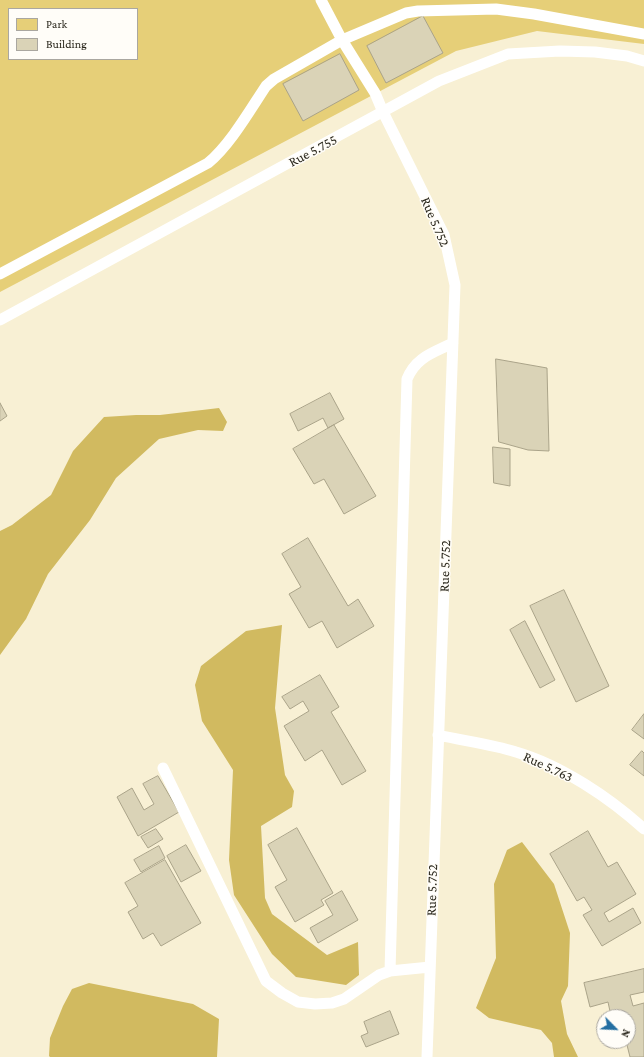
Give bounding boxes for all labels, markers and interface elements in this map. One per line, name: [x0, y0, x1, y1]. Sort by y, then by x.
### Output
legend: [8, 8, 138, 60]
text: Park: [46, 17, 67, 31]
text: Building: [46, 37, 87, 51]
street label: Rue 5.755: [286, 131, 340, 171]
street label: Rue 5.752: [417, 195, 453, 249]
street label: Rue 5.752: [436, 540, 454, 592]
street label: Rue 5.763: [521, 748, 575, 786]
street label: Rue 5.752: [423, 864, 441, 916]
north arrow: [596, 1009, 636, 1049]
text: N: [619, 1028, 633, 1039]

